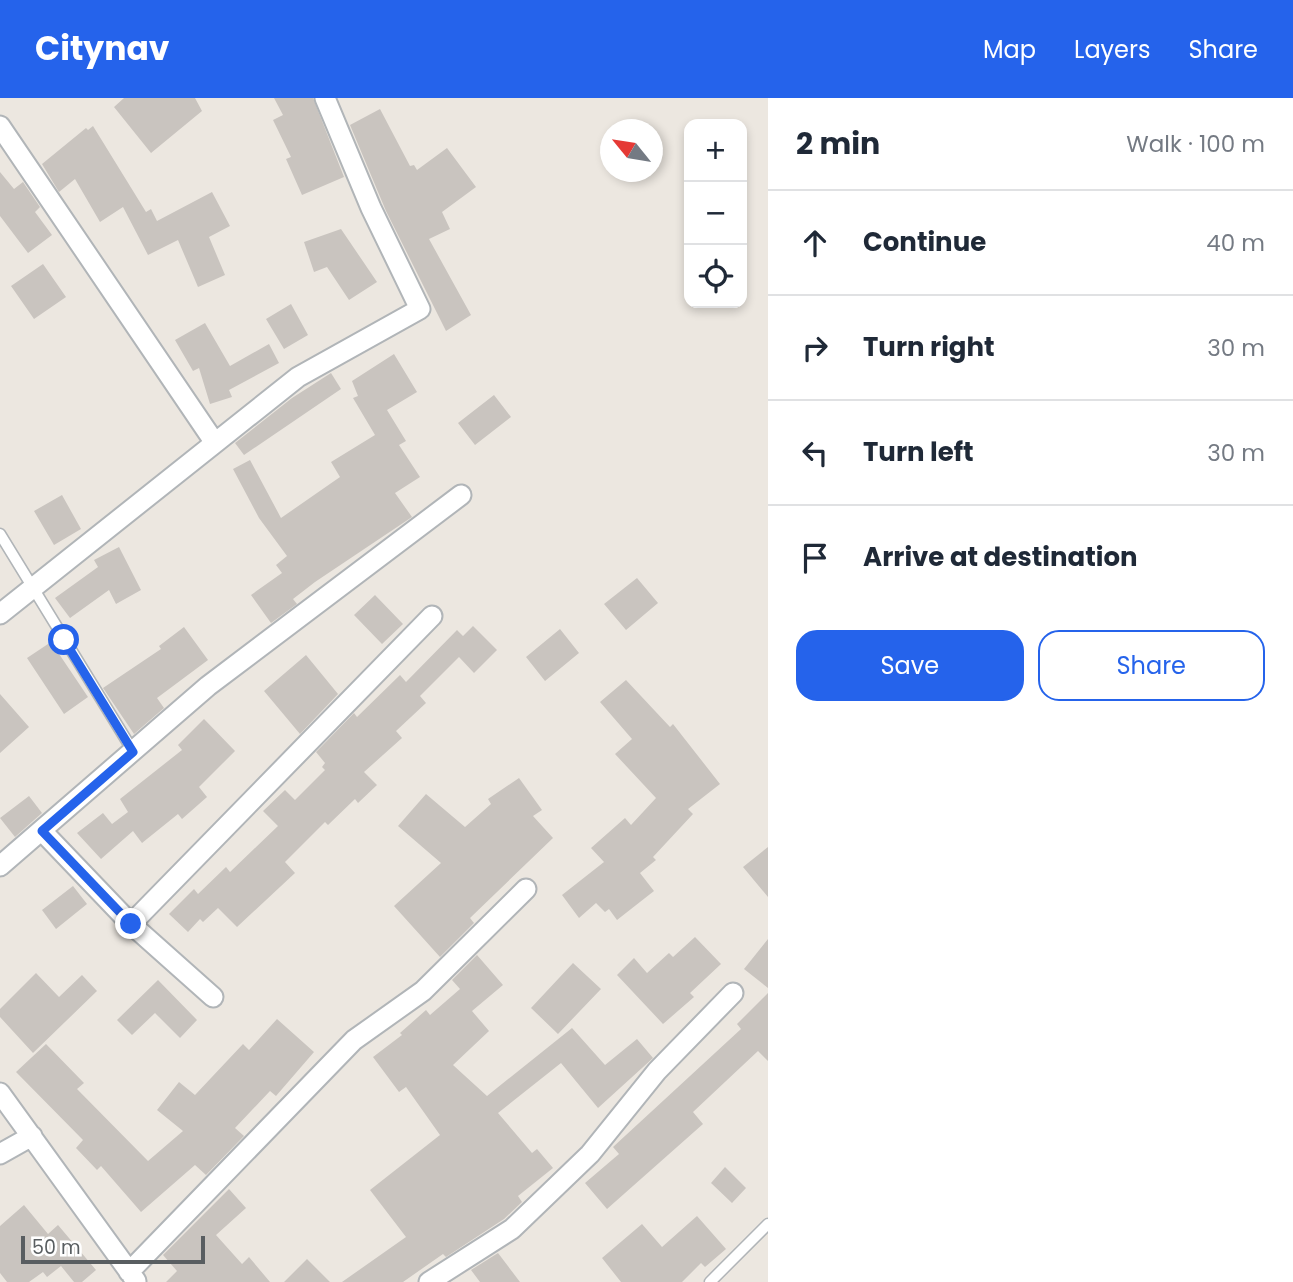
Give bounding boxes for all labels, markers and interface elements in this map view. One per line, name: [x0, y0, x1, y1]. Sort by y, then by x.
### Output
text: Citynav: [35, 25, 169, 72]
text: Map: [983, 33, 1036, 66]
text: Layers: [1074, 33, 1150, 66]
text: Share: [1188, 33, 1258, 66]
north arrow: [600, 119, 663, 182]
map controls: [684, 119, 747, 308]
button: +: [684, 119, 747, 182]
text: 2 min: [796, 122, 880, 165]
text: Walk · 100 m: [1126, 128, 1265, 160]
button: −: [684, 182, 747, 245]
icon: ahead: [796, 224, 834, 262]
text: Continue: [863, 224, 986, 260]
text: 40 m: [1206, 227, 1265, 259]
button: locate: [684, 245, 747, 308]
icon: right: [796, 329, 834, 367]
text: Turn right: [863, 329, 995, 365]
text: 30 m: [1207, 332, 1265, 364]
icon: left: [796, 434, 834, 472]
text: Turn left: [863, 434, 974, 470]
text: 30 m: [1207, 437, 1265, 469]
icon: arrive: [796, 539, 834, 577]
text: Arrive at destination: [863, 539, 1138, 575]
route start: [48, 624, 79, 655]
button: Save: [796, 630, 1024, 701]
button: Share: [1038, 630, 1265, 701]
route end: [115, 908, 146, 939]
scale bar: [21, 1233, 205, 1265]
text: 50 m: [32, 1234, 81, 1261]

